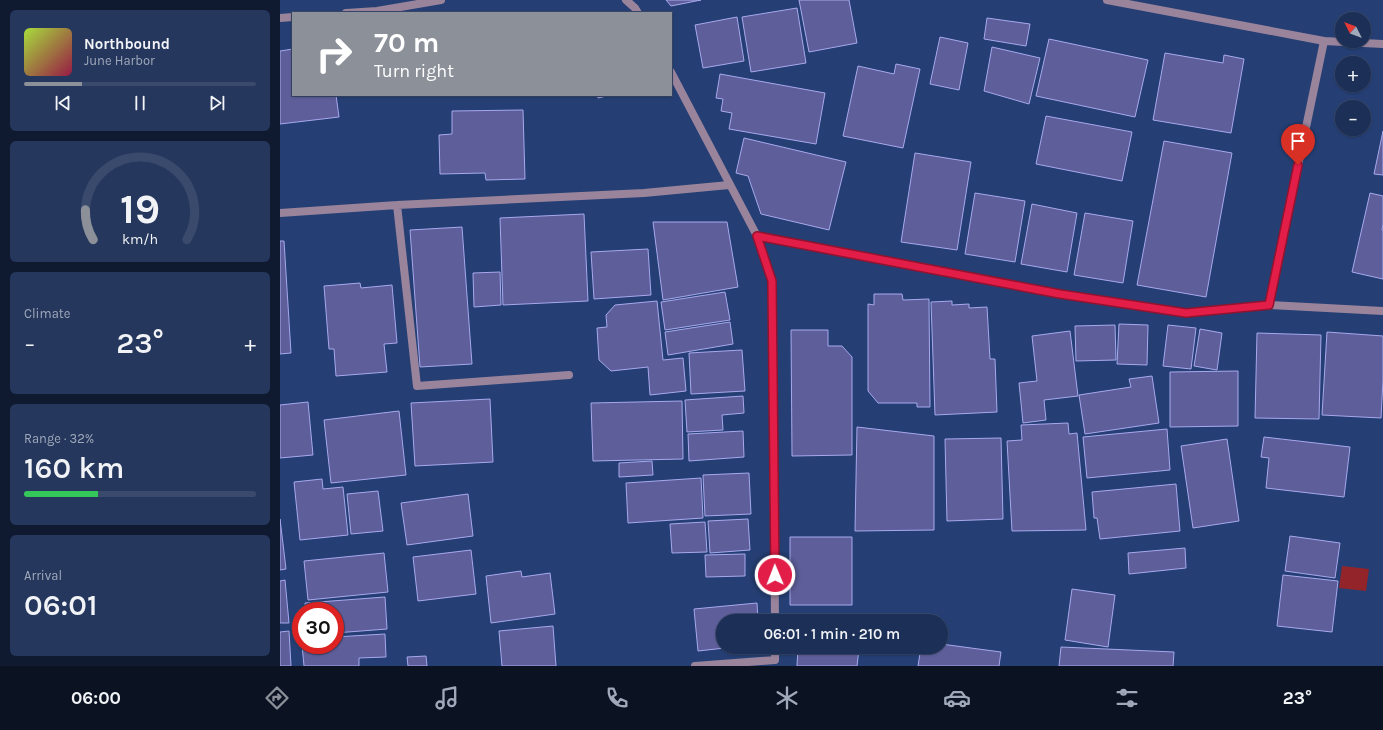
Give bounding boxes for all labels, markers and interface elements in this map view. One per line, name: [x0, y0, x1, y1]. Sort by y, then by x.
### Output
north arrow: [1335, 12, 1371, 48]
map controls: [1335, 12, 1371, 136]
text: 70 m: [374, 26, 439, 59]
icon: right: [308, 28, 360, 80]
text: Northbound: [84, 35, 170, 53]
text: June Harbor: [84, 53, 155, 68]
button: +: [1335, 56, 1371, 92]
text: Turn right: [374, 60, 454, 82]
icon: previous: [52, 92, 74, 114]
icon: pause: [129, 92, 151, 114]
icon: next: [206, 92, 228, 114]
button: −: [1335, 100, 1371, 136]
pin: [1281, 124, 1315, 165]
icon: arrive: [1287, 130, 1309, 152]
text: 19: [120, 185, 160, 233]
text: km/h: [122, 230, 158, 247]
text: Climate: [24, 306, 70, 321]
text: 23°: [116, 325, 164, 361]
text: −: [24, 331, 36, 357]
text: +: [244, 331, 256, 357]
text: Range · 32%: [24, 431, 94, 446]
text: 160 km: [24, 450, 124, 486]
position arrow: [754, 554, 796, 596]
text: Arrival: [24, 568, 62, 583]
text: 06:01: [24, 587, 98, 623]
speed limit sign: 30: [292, 602, 344, 654]
text: 06:01 · 1 min · 210 m: [764, 625, 900, 643]
icon: directions: [263, 684, 291, 712]
icon: music: [433, 684, 461, 712]
icon: phone: [603, 684, 631, 712]
icon: climate: [773, 684, 801, 712]
icon: car: [943, 684, 971, 712]
icon: filters: [1113, 684, 1141, 712]
text: 06:00: [71, 687, 121, 709]
text: 23°: [1283, 687, 1312, 709]

